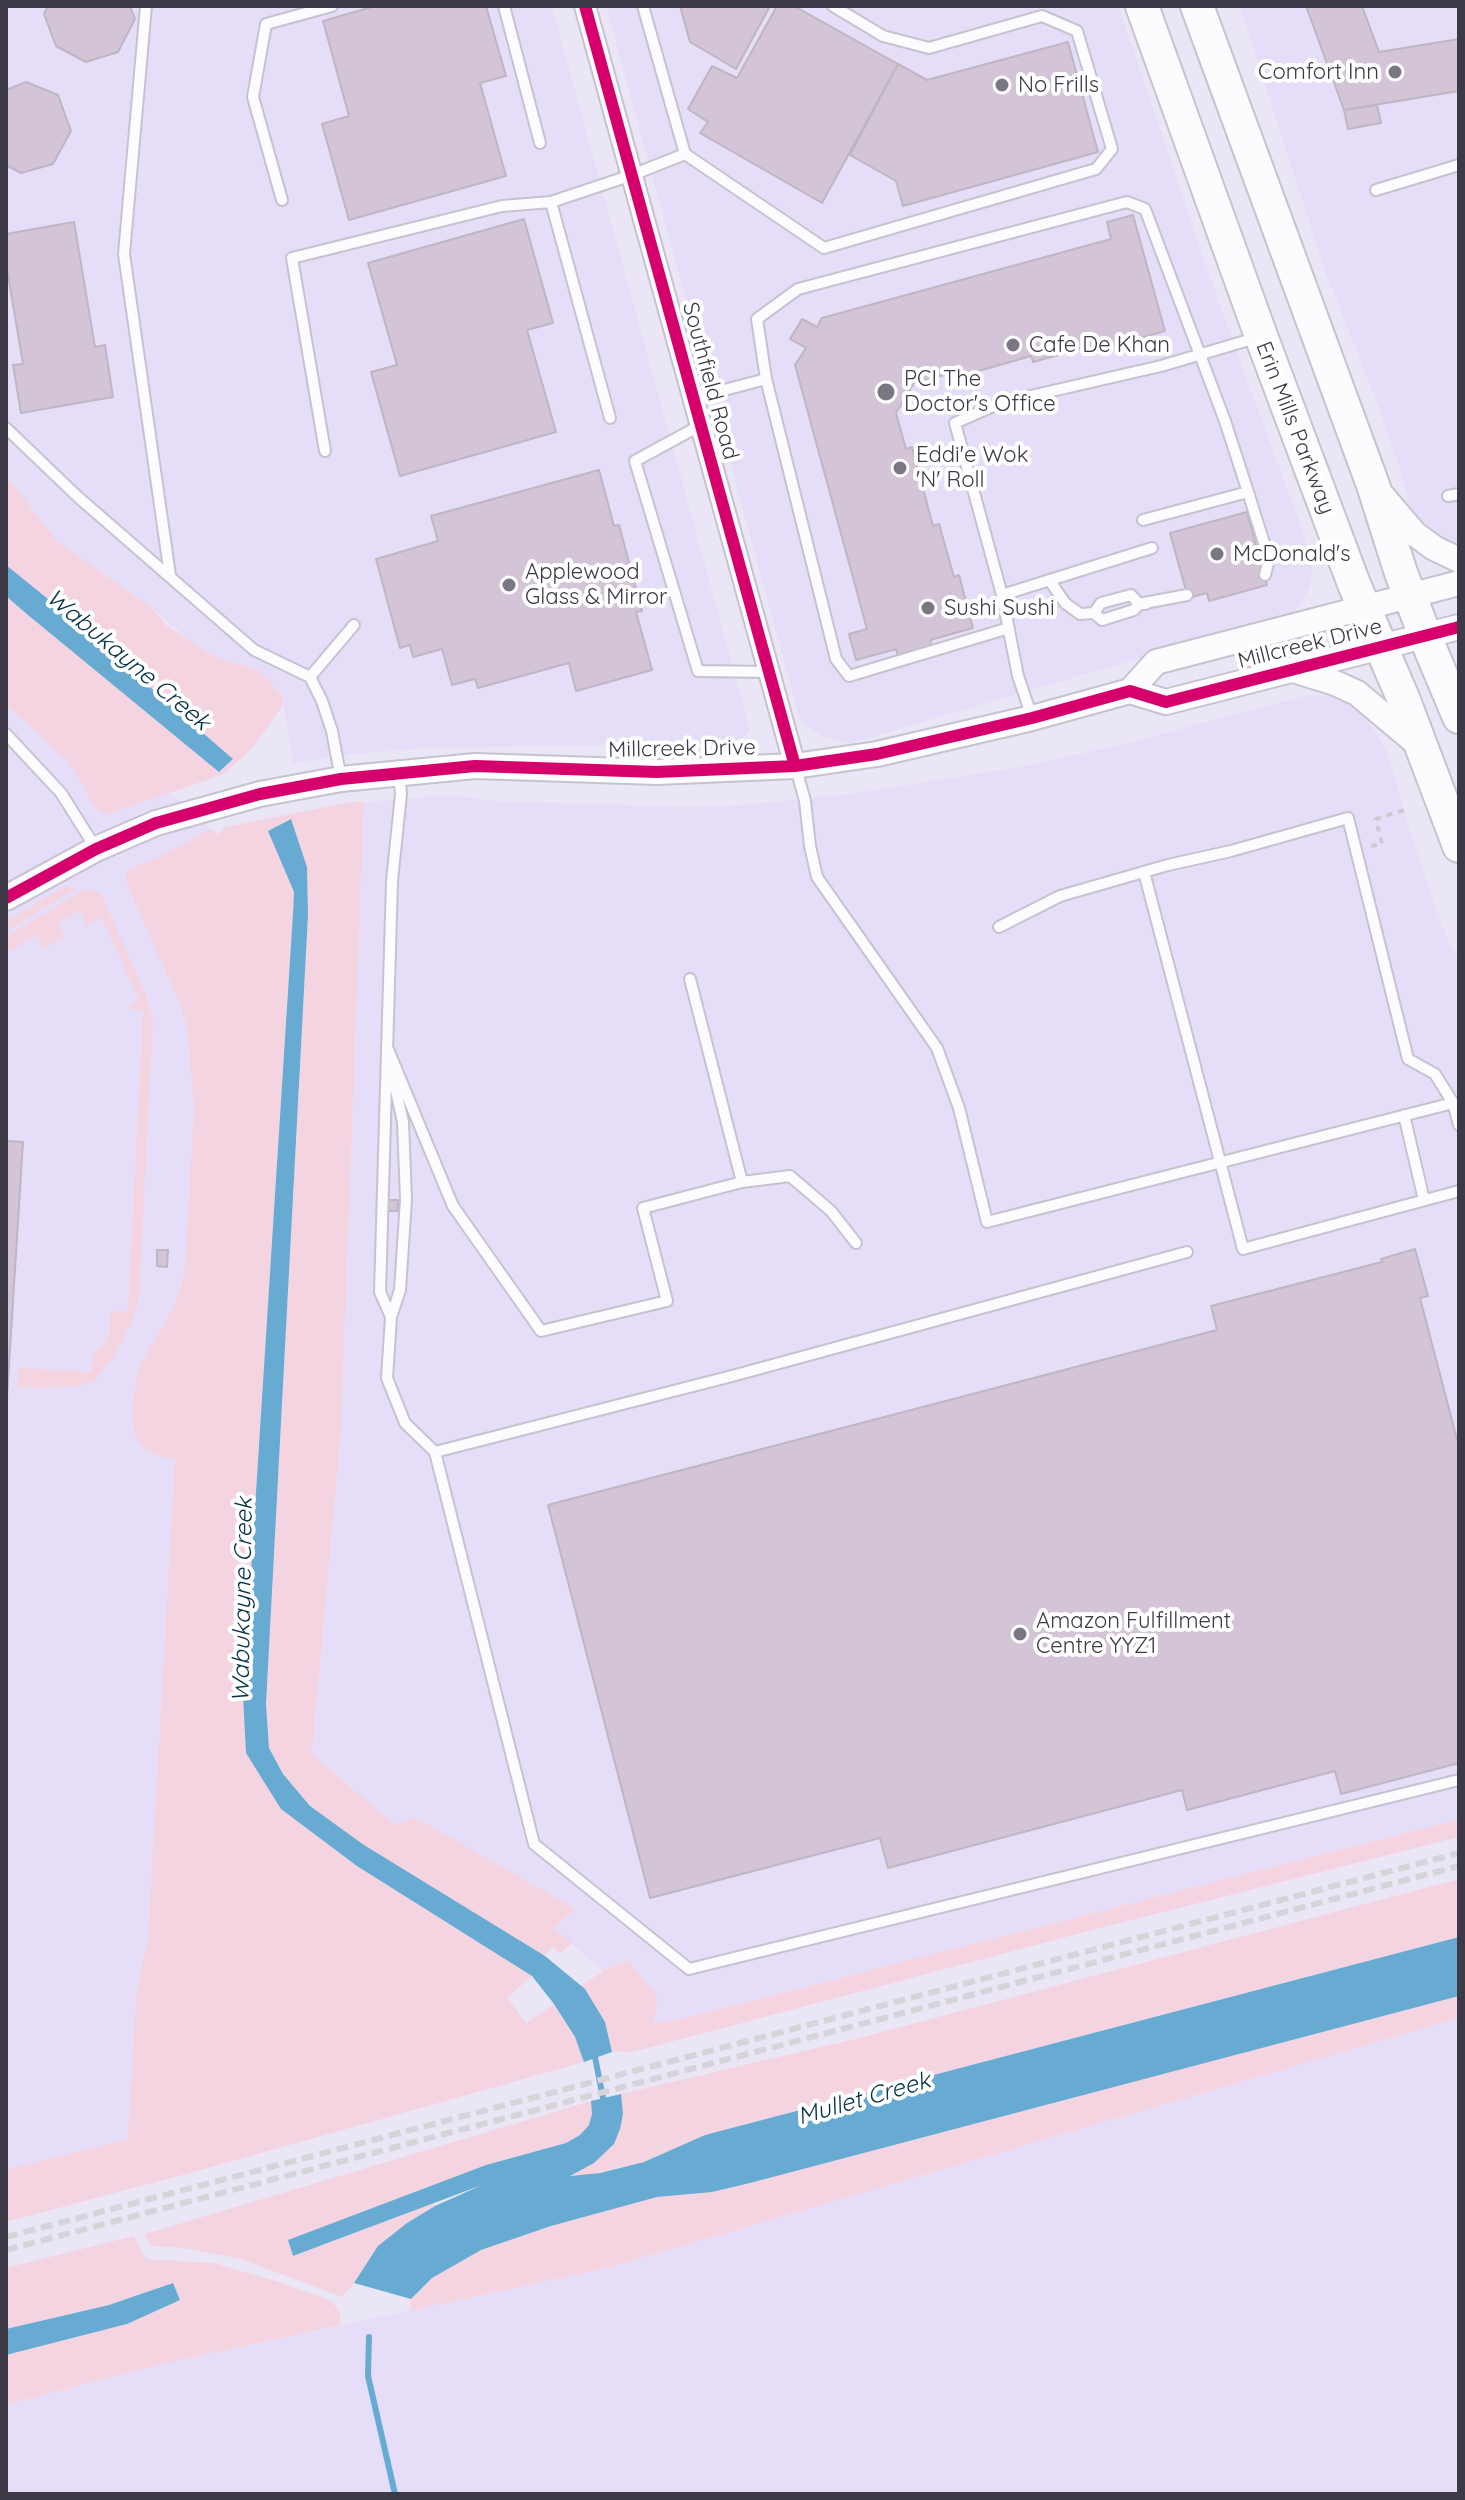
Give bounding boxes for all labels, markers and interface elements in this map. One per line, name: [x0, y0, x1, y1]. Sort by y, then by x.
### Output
place label: Comfort Inn: [1258, 59, 1379, 85]
marker: Comfort Inn: [1386, 63, 1404, 81]
place label: No Frills: [1018, 72, 1099, 98]
marker: No Frills: [993, 76, 1011, 94]
street label: Southfield Road: [676, 299, 744, 463]
place label: Cafe De Khan: [1029, 332, 1170, 358]
marker: Cafe De Khan: [1004, 336, 1022, 354]
street label: Erin Mills Parkway: [1250, 338, 1340, 518]
place label: PCI The Doctor's Office: [904, 366, 1056, 418]
marker: PCI The Doctor's Office: [875, 381, 897, 403]
place label: Eddi'e Wok 'N' Roll: [916, 442, 1028, 494]
marker: Eddi'e Wok 'N' Roll: [891, 459, 909, 477]
place label: McDonald's: [1233, 541, 1351, 567]
marker: McDonald's: [1208, 545, 1226, 563]
place label: Applewood Glass & Mirror: [525, 559, 667, 610]
marker: Applewood Glass & Mirror: [500, 576, 518, 594]
water label: Wabukayne Creek: [40, 583, 216, 737]
place label: Sushi Sushi: [944, 595, 1055, 621]
marker: Sushi Sushi: [919, 599, 937, 617]
street label: Millcreek Drive: [1235, 613, 1385, 675]
street label: Millcreek Drive: [608, 735, 756, 763]
water label: Wabukayne Creek: [227, 1497, 259, 1703]
place label: Amazon Fulfillment Centre YYZ1: [1036, 1608, 1231, 1660]
marker: Amazon Fulfillment Centre YYZ1: [1011, 1625, 1029, 1643]
water label: Mullet Creek: [794, 2066, 934, 2132]

